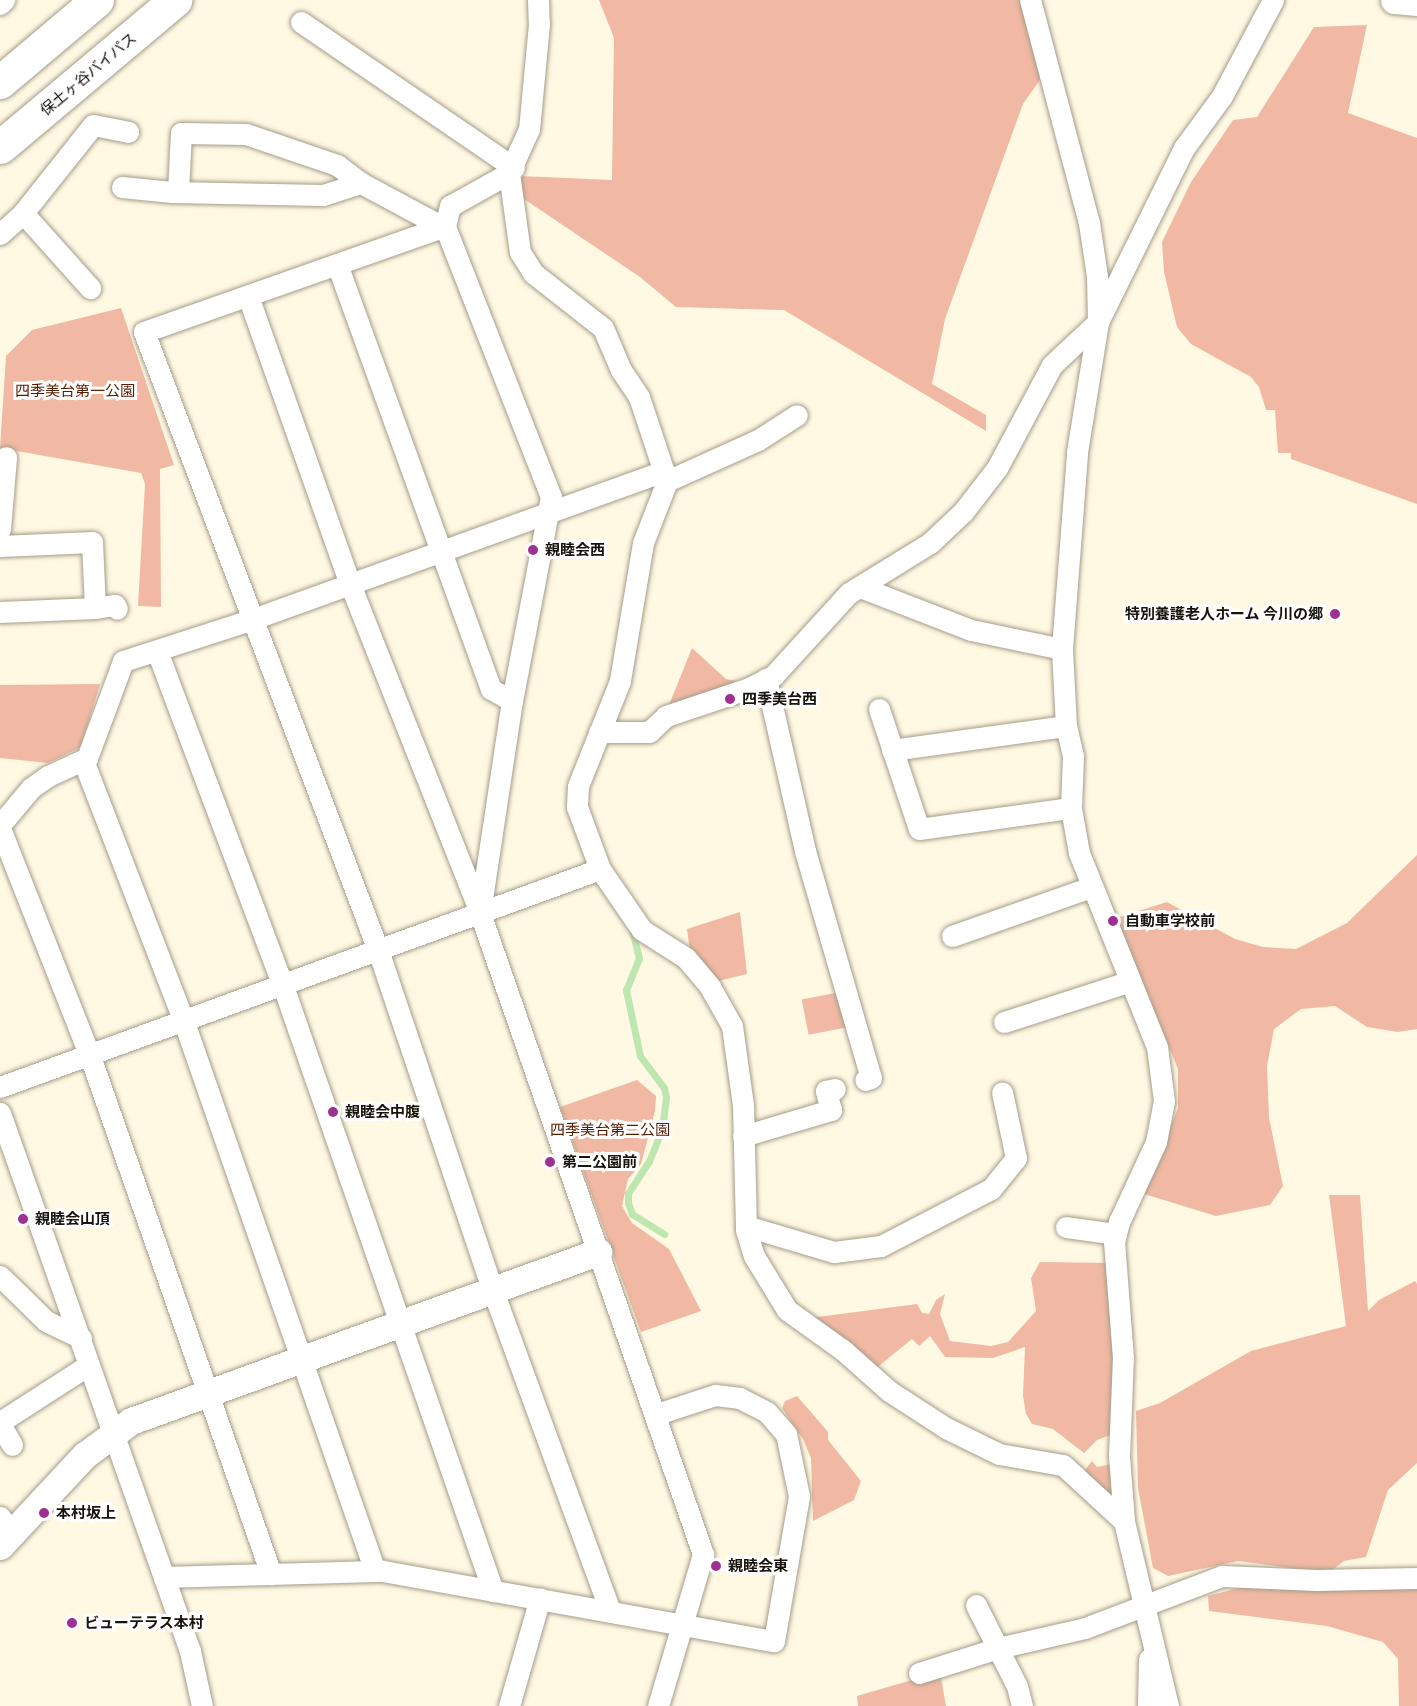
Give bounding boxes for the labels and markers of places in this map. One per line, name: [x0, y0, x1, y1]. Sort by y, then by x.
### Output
place label: 親睦会西: [545, 541, 605, 559]
marker: 親睦会西: [526, 543, 540, 557]
place label: 特別養護老人ホーム 今川の郷: [1124, 605, 1323, 623]
marker: 特別養護老人ホーム 今川の郷: [1328, 607, 1342, 621]
place label: 四季美台西: [742, 690, 817, 708]
marker: 四季美台西: [723, 692, 737, 706]
place label: 自動車学校前: [1125, 912, 1215, 930]
marker: 自動車学校前: [1106, 914, 1120, 928]
place label: 親睦会中腹: [345, 1103, 420, 1121]
marker: 親睦会中腹: [326, 1105, 340, 1119]
place label: 第二公園前: [562, 1153, 637, 1171]
marker: 第二公園前: [543, 1155, 557, 1169]
place label: 親睦会山頂: [35, 1210, 110, 1228]
marker: 親睦会山頂: [16, 1212, 30, 1226]
place label: 本村坂上: [56, 1504, 116, 1522]
marker: 本村坂上: [37, 1506, 51, 1520]
place label: 親睦会東: [728, 1557, 788, 1575]
marker: 親睦会東: [709, 1559, 723, 1573]
place label: ビューテラス本村: [84, 1614, 204, 1632]
marker: ビューテラス本村: [65, 1616, 79, 1630]

